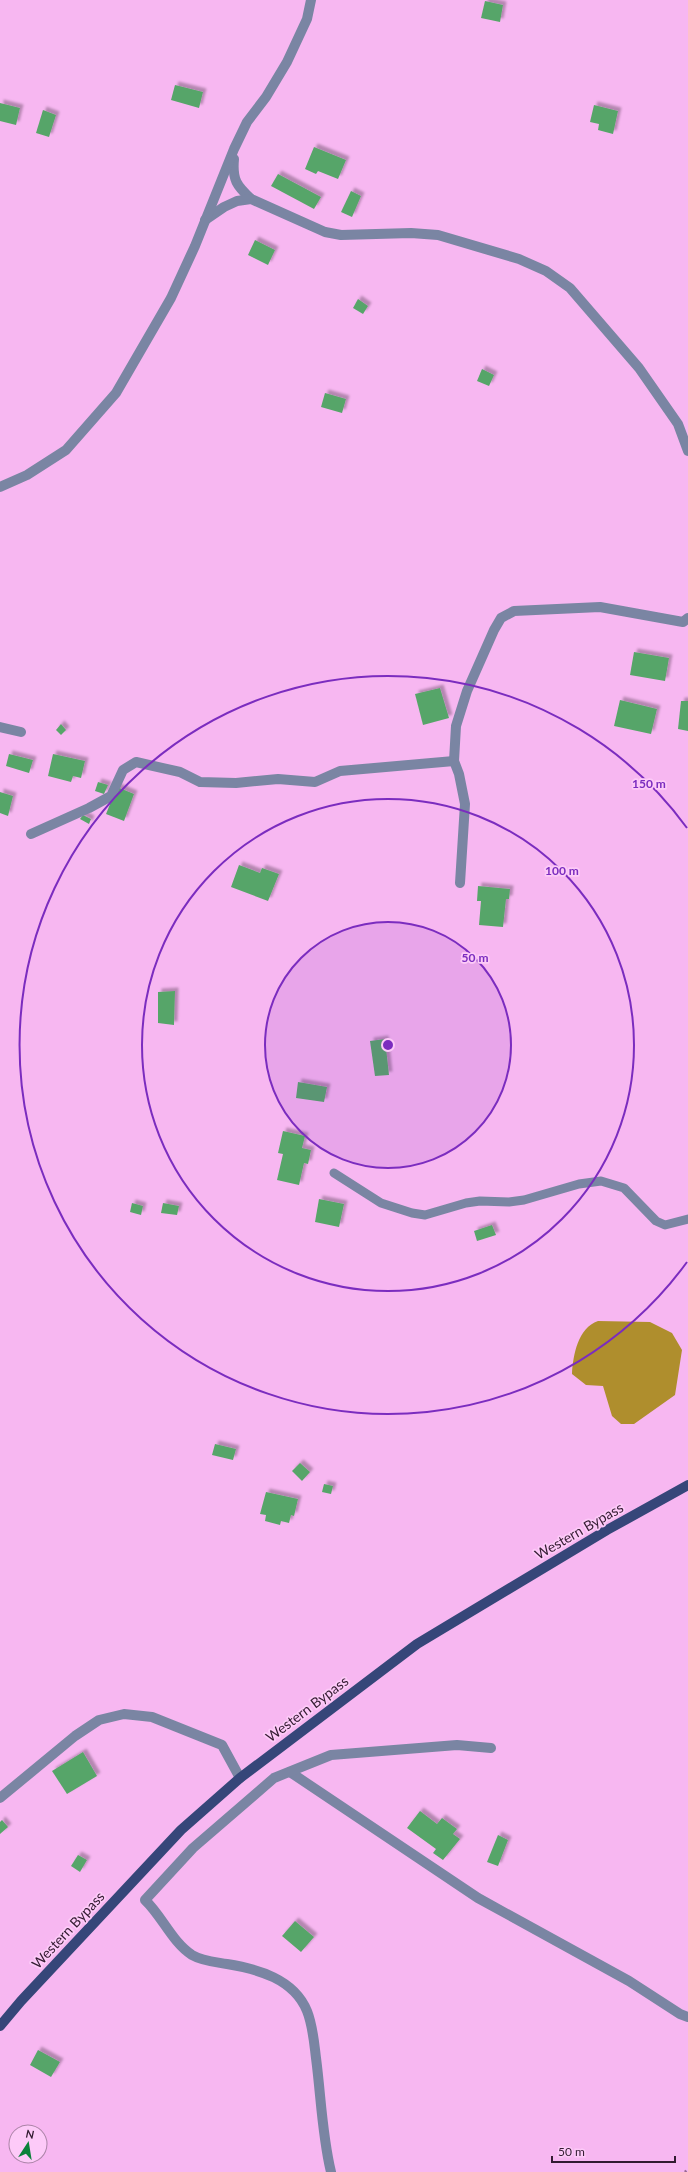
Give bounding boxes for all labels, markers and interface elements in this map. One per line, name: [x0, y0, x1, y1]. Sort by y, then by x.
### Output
text: 150 m: [632, 776, 666, 791]
text: 100 m: [545, 863, 579, 878]
text: 50 m: [462, 950, 488, 965]
centre of rings: [381, 1038, 395, 1052]
street label: Western Bypass: [532, 1498, 626, 1563]
street label: Western Bypass: [262, 1672, 351, 1745]
street label: Western Bypass: [28, 1888, 108, 1972]
north arrow: [8, 2124, 48, 2164]
text: N: [25, 2126, 36, 2141]
scale bar: [552, 2138, 675, 2164]
text: 50 m: [558, 2144, 585, 2159]

